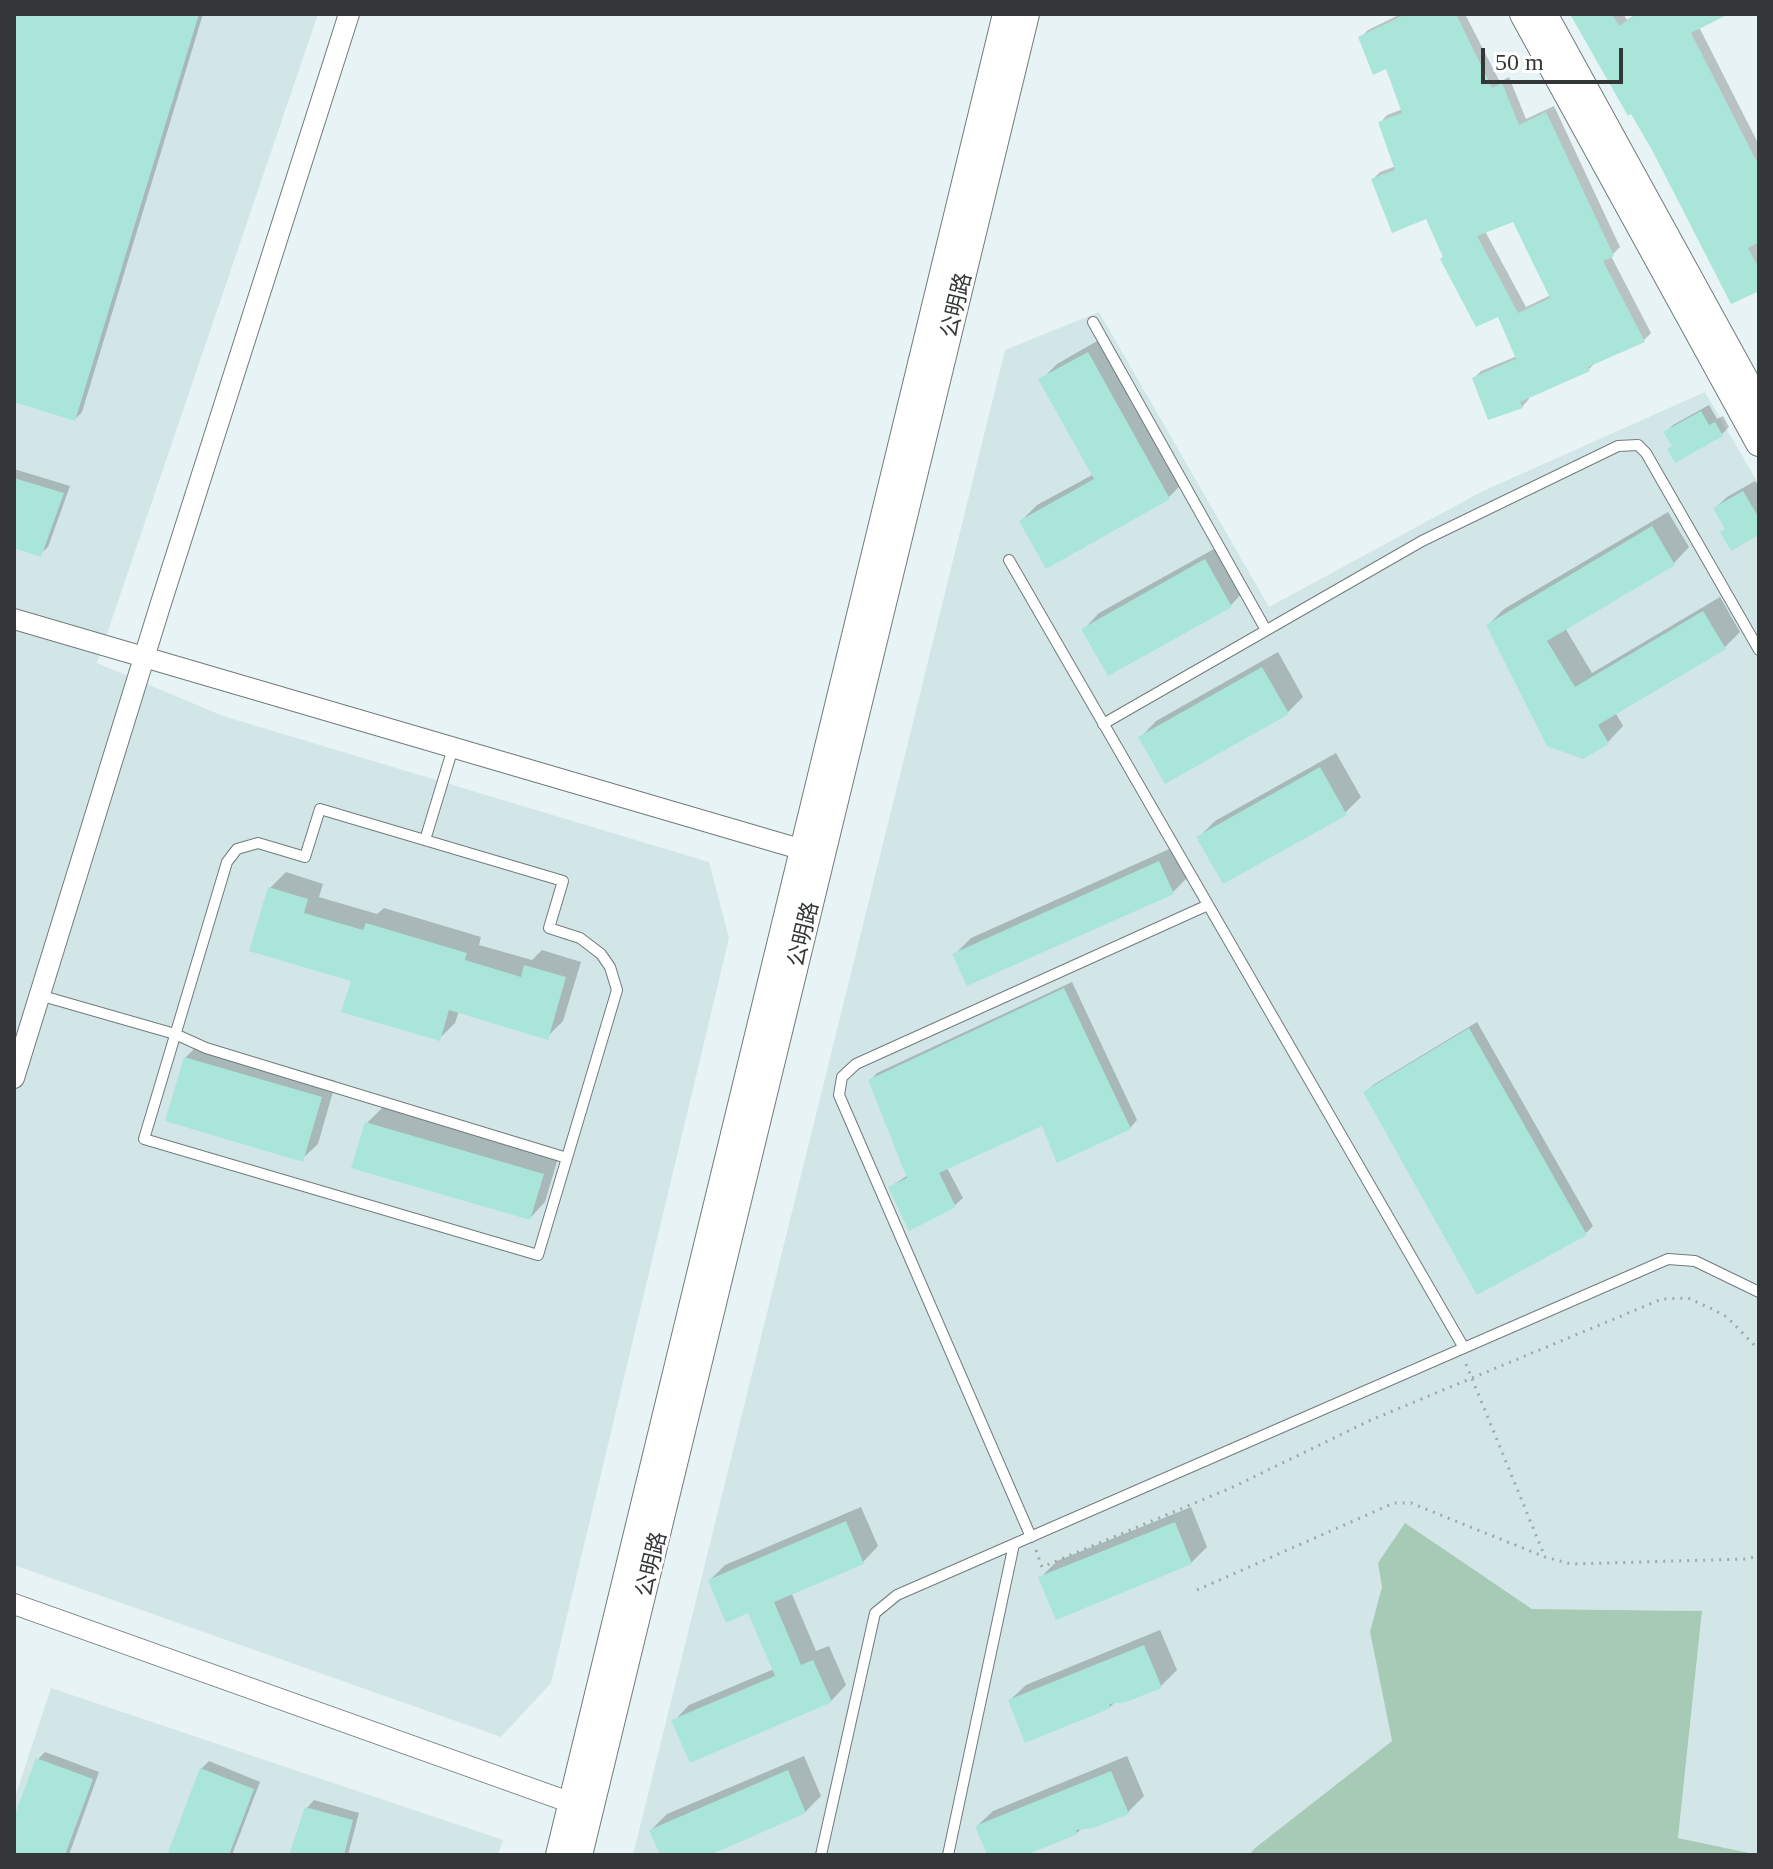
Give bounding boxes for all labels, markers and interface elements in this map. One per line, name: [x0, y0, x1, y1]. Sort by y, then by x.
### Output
scale bar: [1485, 32, 1627, 82]
text: 50 m: [1495, 49, 1544, 75]
street label: 公明路: [934, 270, 976, 340]
street label: 公明路: [781, 899, 823, 969]
street label: 公明路: [629, 1529, 671, 1599]

